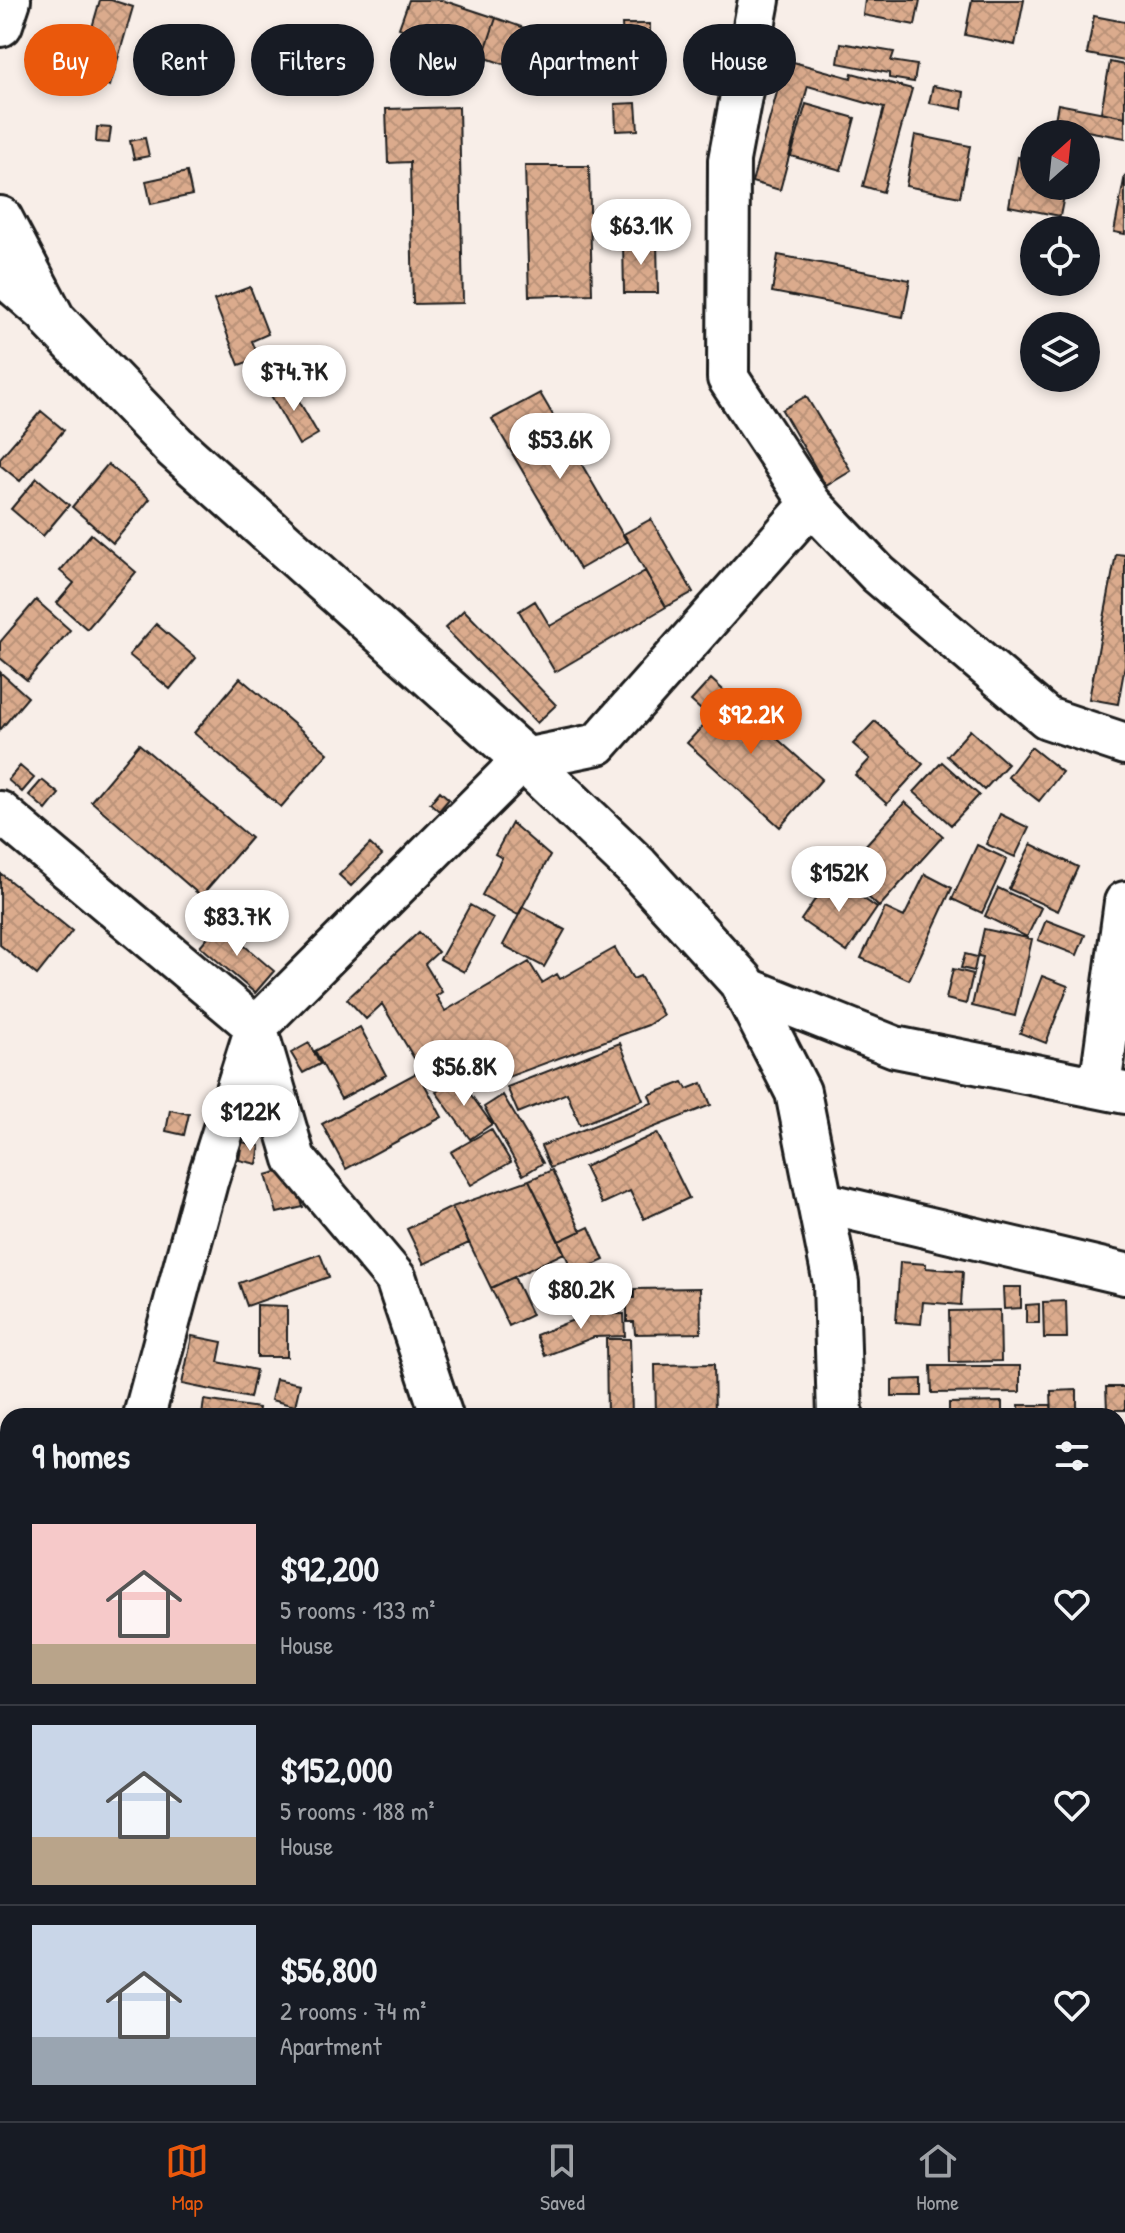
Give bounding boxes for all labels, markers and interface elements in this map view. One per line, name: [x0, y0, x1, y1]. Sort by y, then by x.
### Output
chip: Buy: [24, 24, 117, 96]
chip: Rent: [133, 24, 235, 96]
chip: Filters: [251, 24, 374, 96]
chip: New: [390, 24, 485, 96]
chip: Apartment: [501, 24, 667, 96]
chip: House: [683, 24, 796, 96]
north arrow: [1020, 120, 1100, 200]
map controls: [1020, 120, 1100, 392]
pin: $63.1K: [576, 199, 706, 267]
text: $63.1K: [609, 207, 673, 242]
button: locate: [1020, 216, 1100, 296]
button: layers: [1020, 312, 1100, 392]
pin: $74.7K: [229, 345, 359, 413]
text: $74.7K: [260, 353, 328, 388]
pin: $53.6K: [495, 413, 625, 481]
text: $53.6K: [527, 421, 593, 456]
pin: $92.2K: [686, 688, 816, 756]
text: $92.2K: [718, 696, 784, 731]
pin: $152K: [783, 846, 895, 914]
text: $152K: [809, 854, 869, 889]
pin: $83.7K: [172, 890, 302, 958]
text: $83.7K: [203, 898, 271, 933]
pin: $56.8K: [399, 1040, 529, 1108]
text: $56.8K: [432, 1048, 496, 1083]
pin: $122K: [194, 1085, 306, 1153]
text: $122K: [220, 1093, 280, 1128]
pin: $80.2K: [516, 1263, 646, 1331]
text: $80.2K: [547, 1271, 615, 1306]
text: 9 homes: [32, 1433, 130, 1479]
icon: filters: [1050, 1434, 1094, 1478]
text: $92,200: [280, 1546, 379, 1592]
icon: home: [96, 1556, 192, 1652]
icon: heart: [1050, 1582, 1094, 1626]
text: 5 rooms · 133 m²: [280, 1592, 435, 1627]
text: House: [280, 1627, 333, 1662]
text: $152,000: [280, 1747, 392, 1793]
icon: home: [96, 1757, 192, 1853]
icon: heart: [1050, 1783, 1094, 1827]
text: 5 rooms · 188 m²: [280, 1793, 434, 1828]
text: House: [280, 1828, 333, 1863]
text: $56,800: [280, 1947, 377, 1993]
icon: home: [96, 1957, 192, 2053]
icon: heart: [1050, 1983, 1094, 2027]
text: 2 rooms · 74 m²: [280, 1993, 426, 2028]
text: Apartment: [280, 2028, 382, 2063]
tab: Map: [165, 2139, 209, 2217]
tab: Saved: [540, 2139, 585, 2217]
tab: Home: [916, 2139, 960, 2217]

